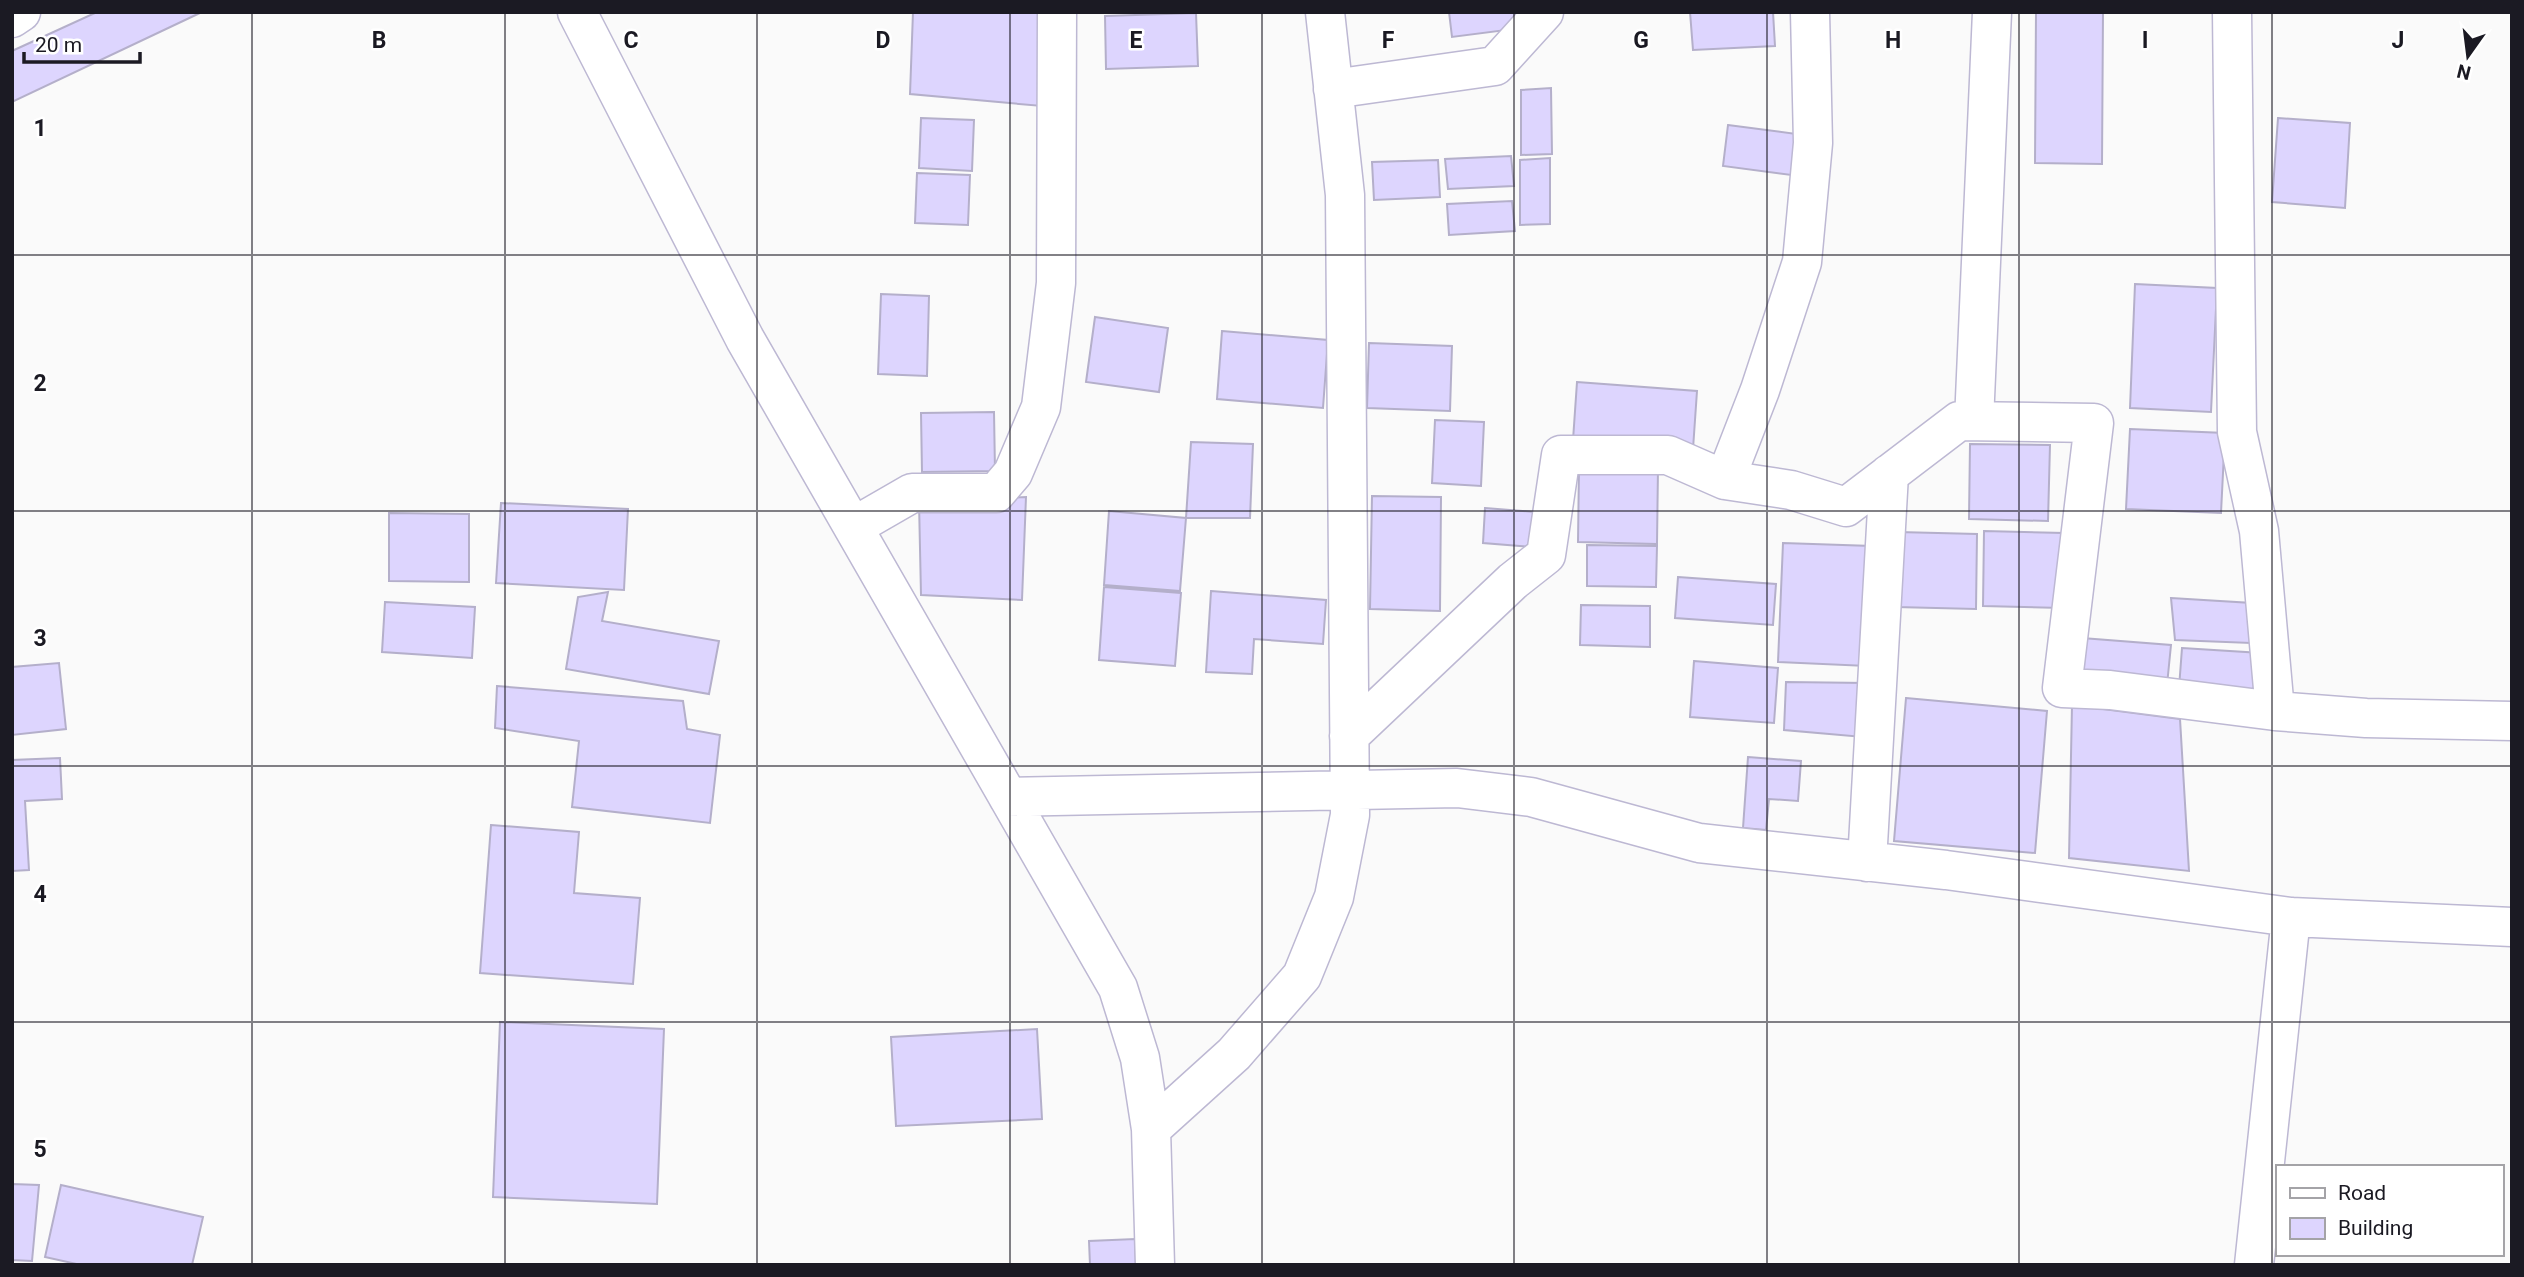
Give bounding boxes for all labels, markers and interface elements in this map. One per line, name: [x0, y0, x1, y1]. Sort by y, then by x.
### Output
scale bar: [24, 21, 140, 65]
north arrow: [2433, 21, 2503, 91]
text: B: [372, 27, 386, 54]
text: C: [623, 27, 639, 54]
text: D: [876, 27, 890, 54]
text: E: [1130, 27, 1143, 54]
text: F: [1382, 27, 1395, 54]
text: G: [1633, 27, 1649, 54]
text: H: [1885, 27, 1901, 54]
text: I: [2142, 27, 2148, 54]
text: J: [2392, 27, 2404, 54]
text: 20 m: [35, 33, 82, 57]
text: N: [2455, 59, 2473, 85]
text: 1: [33, 115, 47, 142]
text: 2: [33, 370, 47, 397]
text: 3: [33, 625, 47, 652]
text: 4: [33, 881, 47, 908]
text: 5: [33, 1136, 47, 1163]
legend: [2276, 1165, 2503, 1256]
text: Road: [2338, 1181, 2386, 1205]
text: Building: [2338, 1216, 2413, 1240]

